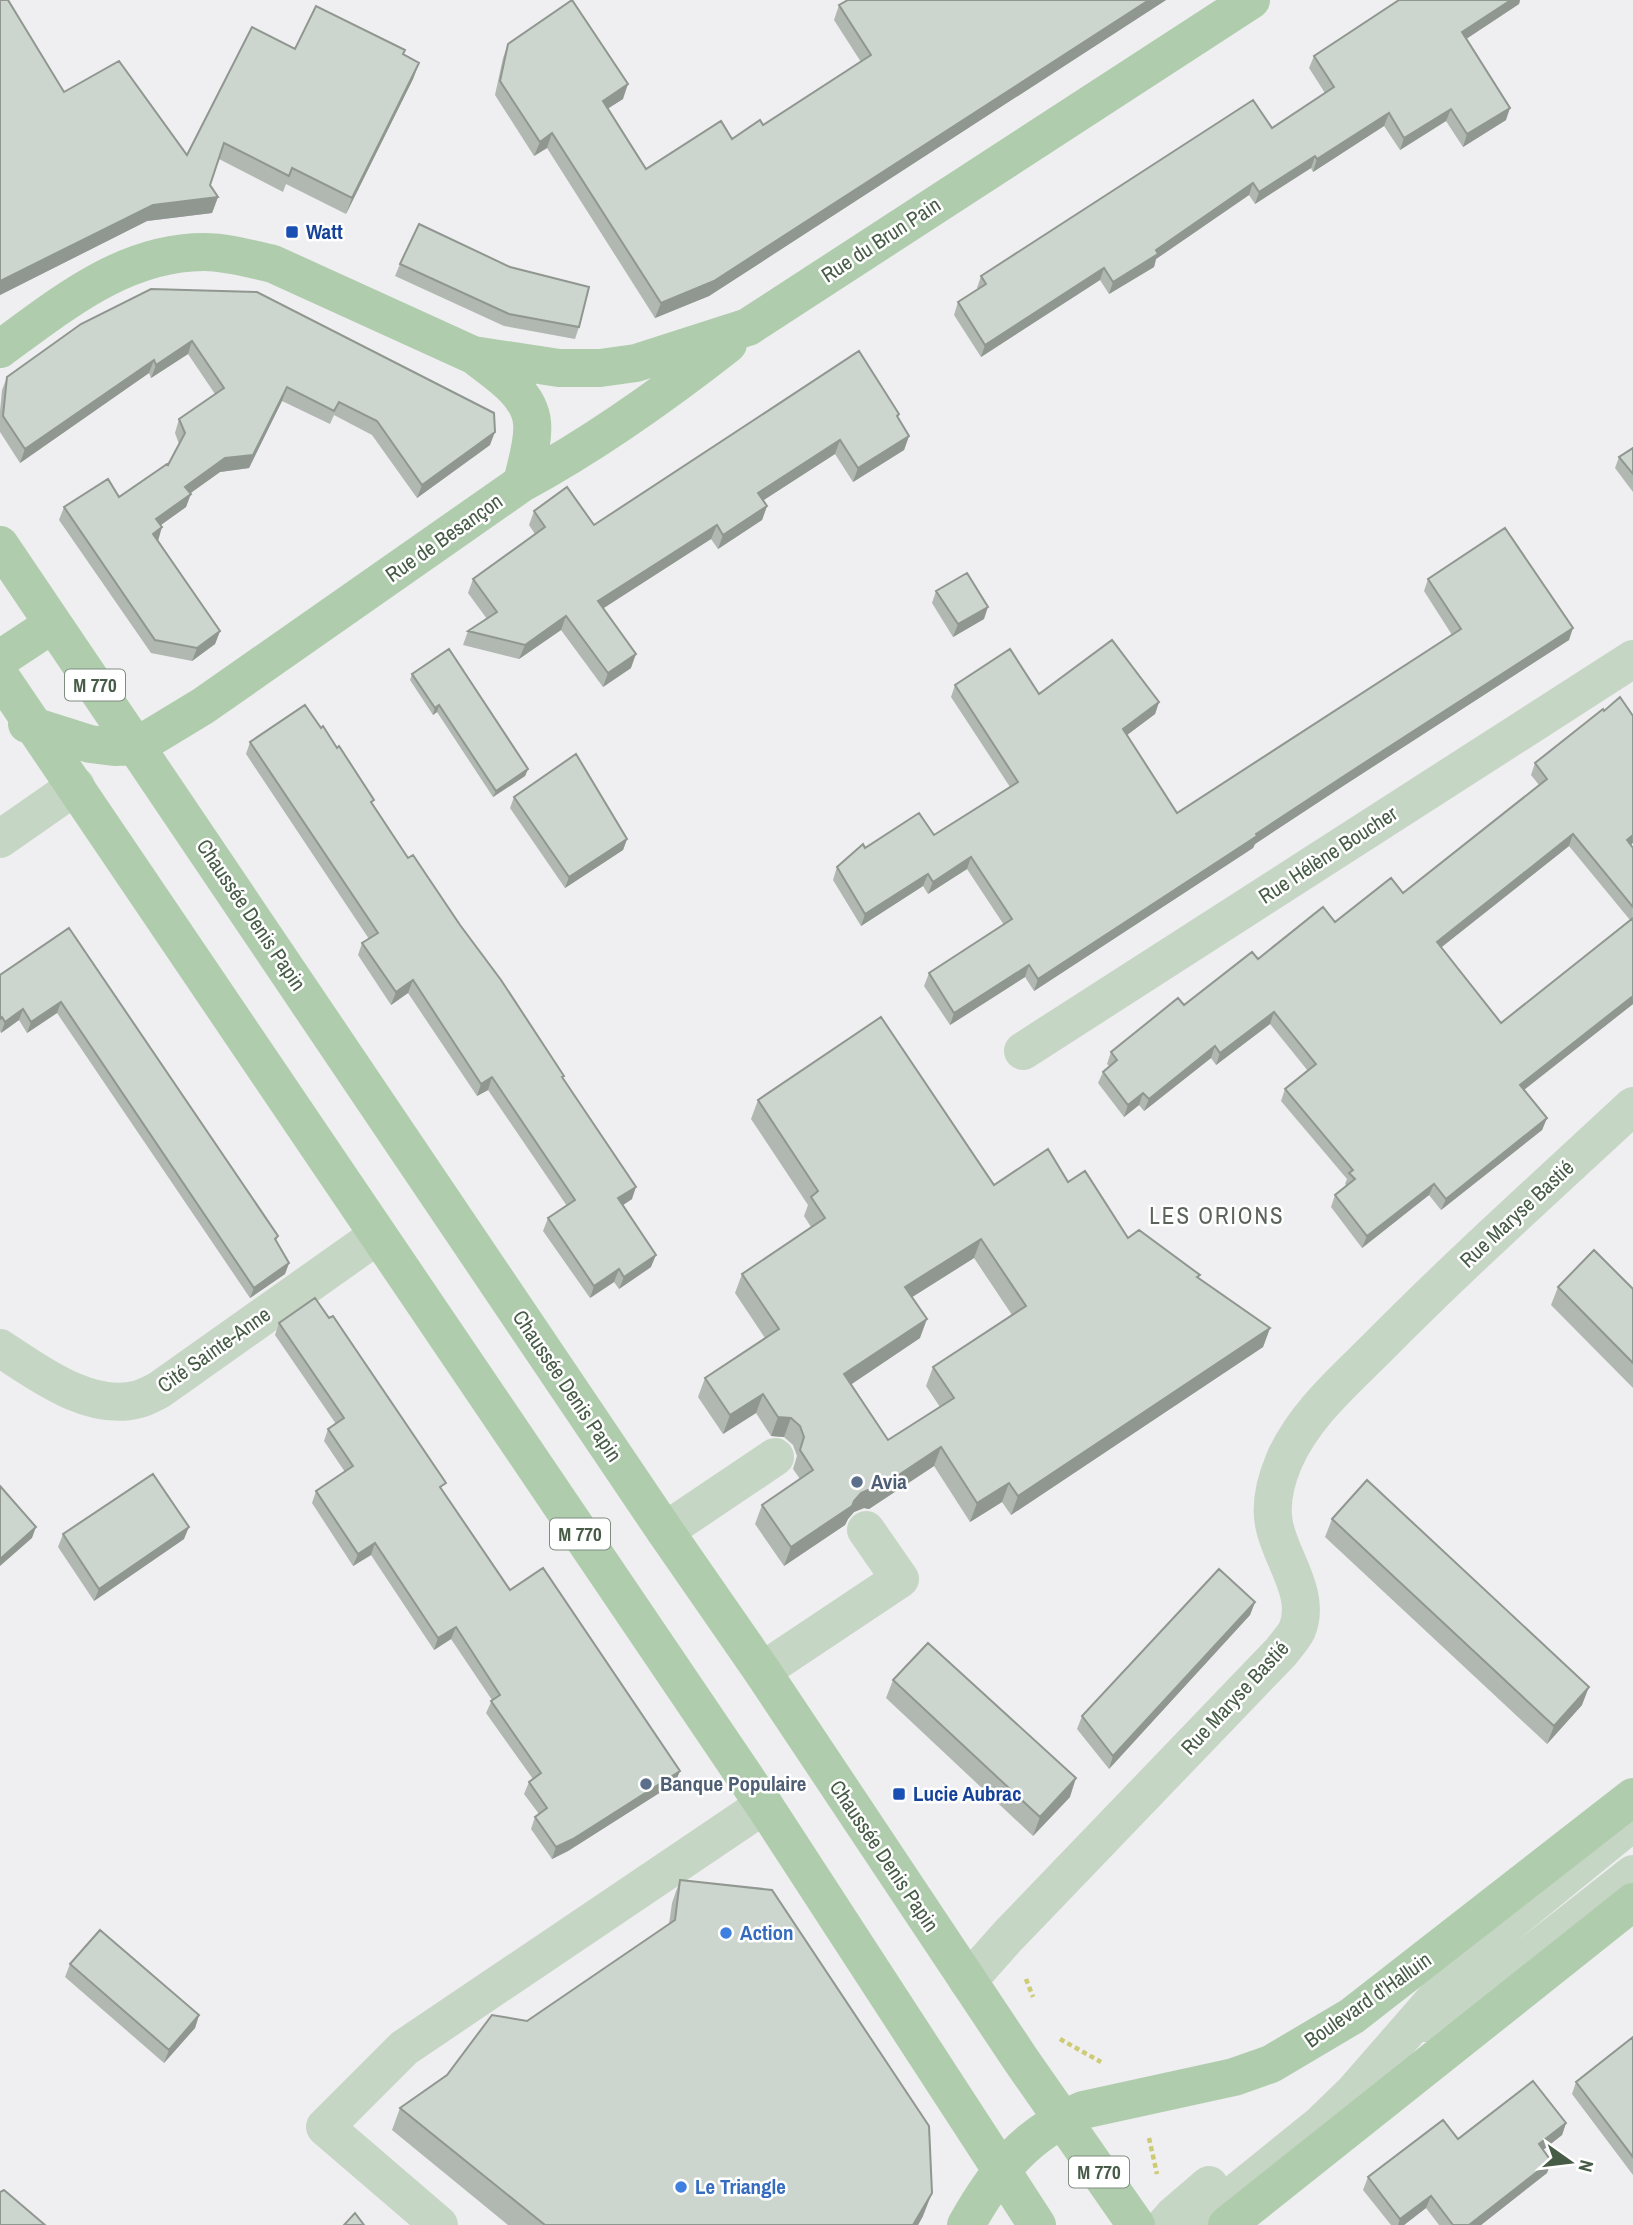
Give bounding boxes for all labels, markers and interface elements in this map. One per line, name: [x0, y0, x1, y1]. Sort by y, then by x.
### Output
street label: Rue du Brun Pain: [815, 190, 946, 289]
place label: Watt: [306, 217, 343, 246]
marker: Watt: [284, 224, 300, 240]
street label: Rue de Besançon: [379, 486, 508, 589]
road number: M 770: [65, 670, 125, 700]
street label: Rue Hélène Boucher: [1253, 799, 1403, 910]
street label: Chaussée Denis Papin: [190, 833, 313, 996]
street label: Rue Maryse Bastié: [1453, 1153, 1580, 1274]
district label: LES ORIONS: [1149, 1200, 1285, 1231]
street label: Cité Sainte-Anne: [151, 1300, 276, 1399]
street label: Chaussée Denis Papin: [506, 1304, 629, 1467]
place label: Avia: [871, 1467, 907, 1496]
marker: Avia: [849, 1474, 865, 1490]
road number: M 770: [550, 1518, 610, 1550]
street label: Rue Maryse Bastié: [1174, 1634, 1295, 1761]
place label: Banque Populaire: [660, 1769, 806, 1798]
street label: Chaussée Denis Papin: [823, 1774, 946, 1937]
marker: Banque Populaire: [638, 1776, 654, 1792]
place label: Lucie Aubrac: [913, 1779, 1021, 1808]
marker: Lucie Aubrac: [891, 1786, 907, 1802]
place label: Action: [740, 1918, 794, 1947]
marker: Action: [718, 1925, 734, 1941]
street label: Boulevard d'Halluin: [1298, 1945, 1437, 2054]
north arrow: [1535, 2127, 1605, 2197]
road number: M 770: [1069, 2156, 1129, 2188]
text: N: [1573, 2158, 1600, 2175]
place label: Le Triangle: [695, 2172, 786, 2201]
marker: Le Triangle: [673, 2179, 689, 2195]

